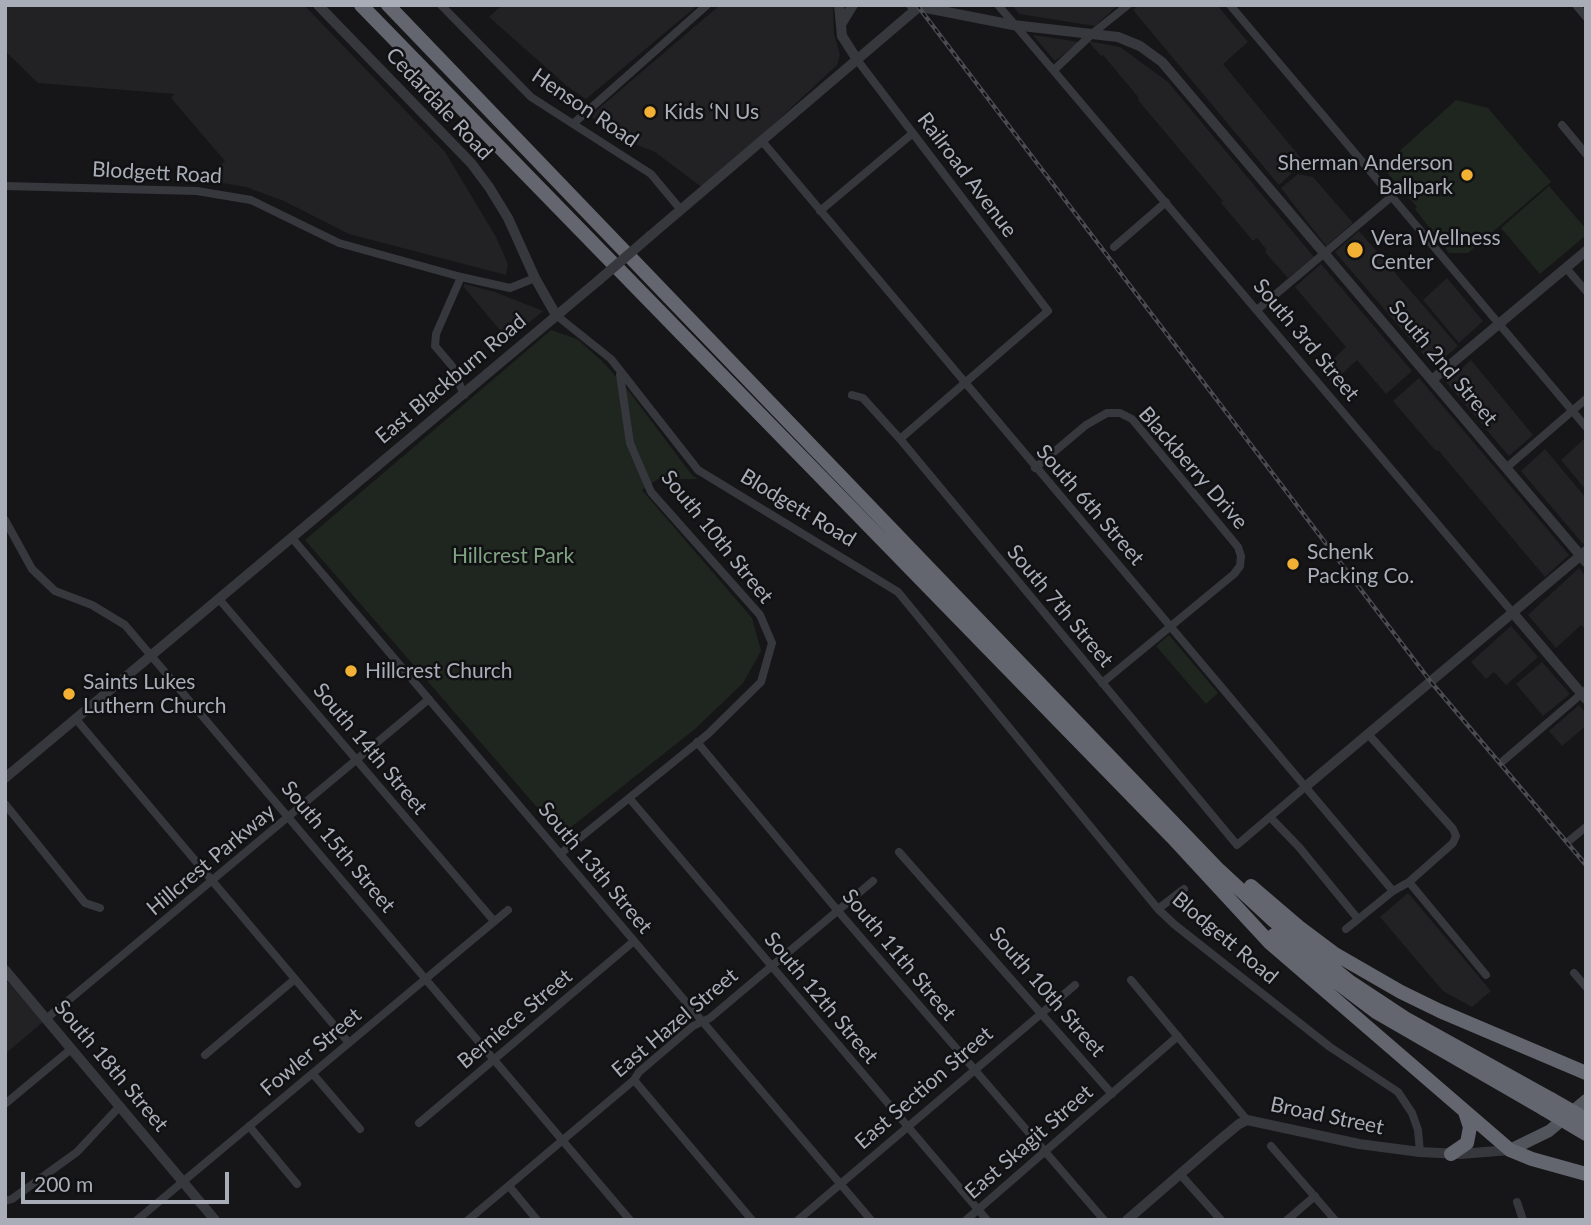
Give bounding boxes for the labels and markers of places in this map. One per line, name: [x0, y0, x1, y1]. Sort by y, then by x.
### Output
place label: Kids ‘N Us: [664, 99, 759, 125]
marker: Kids ‘N Us: [642, 104, 658, 120]
place label: Sherman Anderson Ballpark: [1277, 150, 1453, 200]
marker: Sherman Anderson Ballpark: [1459, 167, 1475, 183]
place label: Vera Wellness Center: [1371, 225, 1501, 275]
marker: Vera Wellness Center: [1345, 240, 1365, 260]
place label: Schenk Packing Co.: [1307, 539, 1414, 589]
marker: Schenk Packing Co.: [1285, 556, 1301, 572]
place label: Hillcrest Church: [365, 658, 513, 684]
marker: Hillcrest Church: [343, 663, 359, 679]
place label: Saints Lukes Luthern Church: [83, 669, 226, 719]
marker: Saints Lukes Luthern Church: [61, 686, 77, 702]

